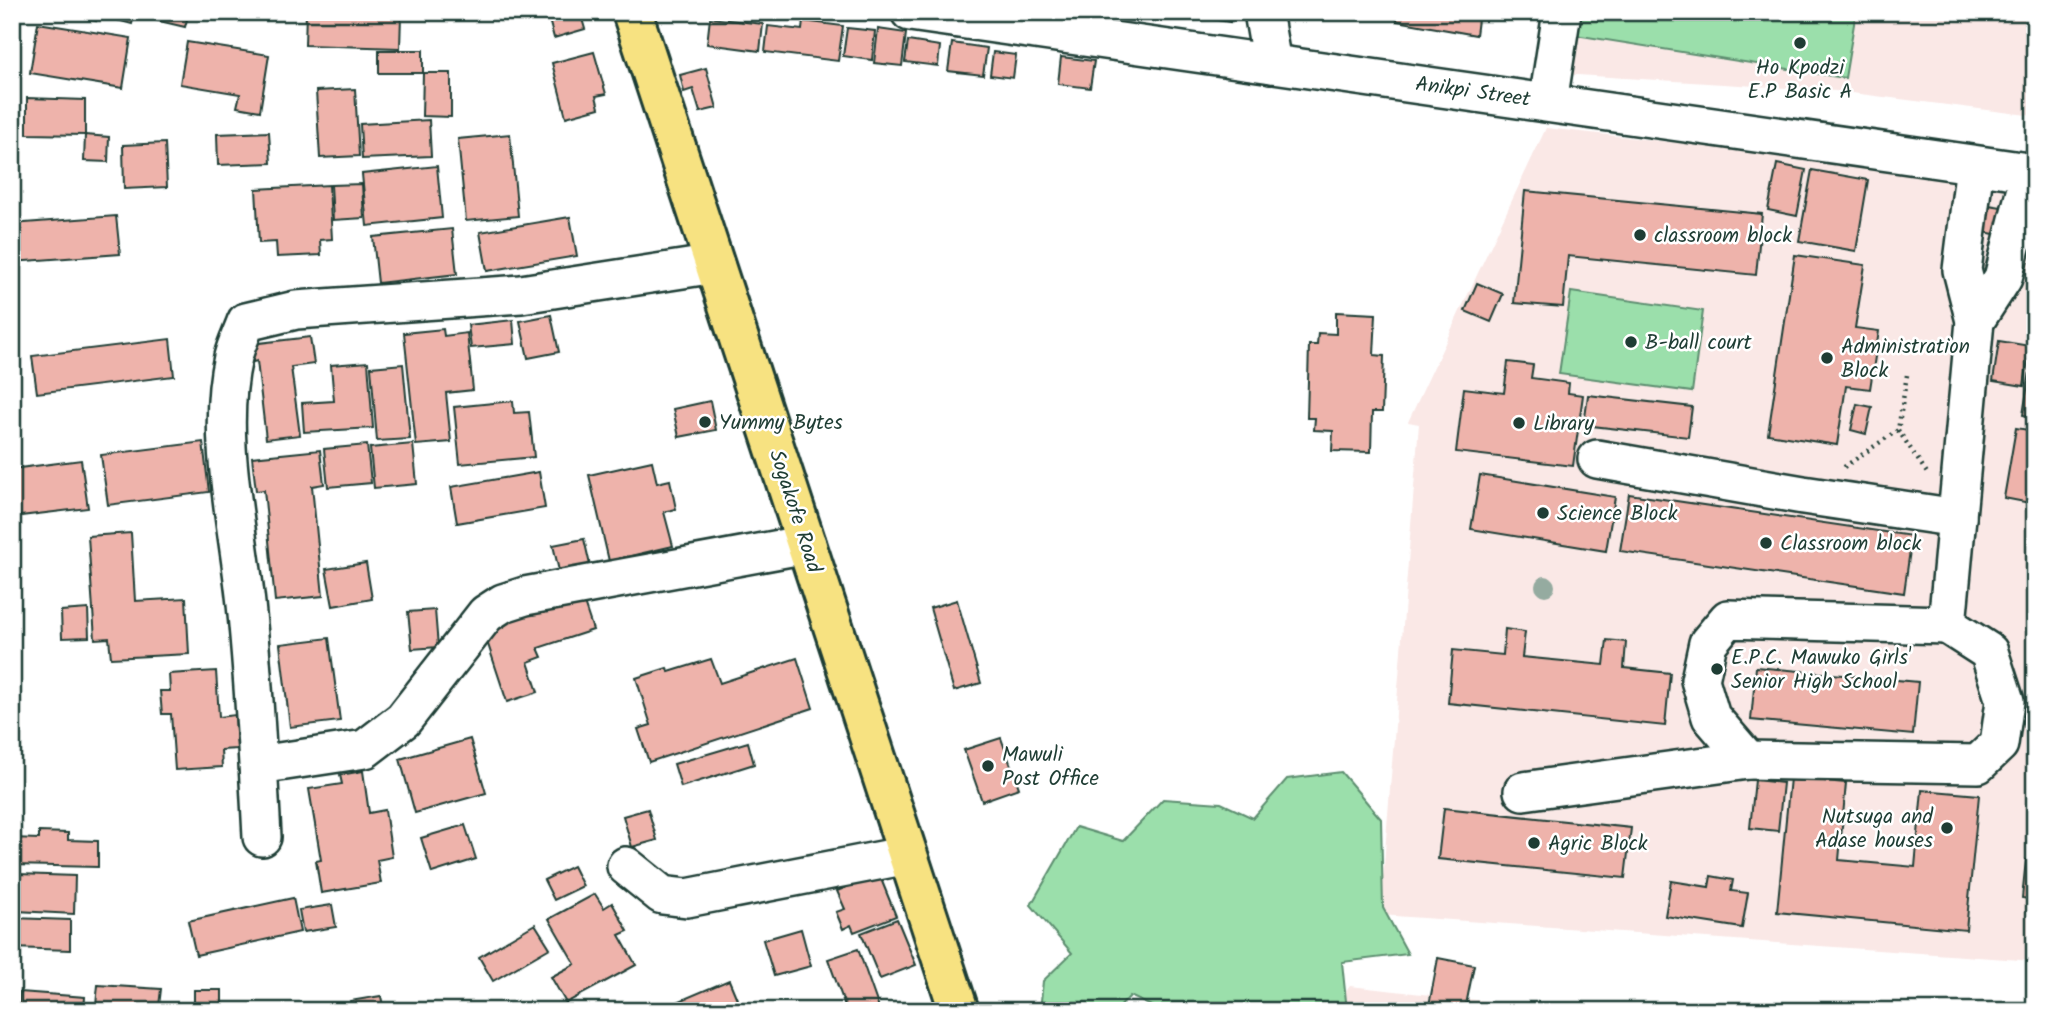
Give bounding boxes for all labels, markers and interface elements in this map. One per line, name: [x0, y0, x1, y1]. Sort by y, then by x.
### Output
marker: Ho Kpodzi E.P Basic A: [1792, 35, 1808, 51]
place label: Ho Kpodzi E.P Basic A: [1748, 52, 1852, 109]
street label: Anikpi Street: [1413, 68, 1533, 117]
place label: classroom block: [1654, 220, 1792, 253]
marker: classroom block: [1632, 227, 1648, 243]
place label: B-ball court: [1645, 327, 1753, 360]
place label: Administration Block: [1841, 331, 1970, 388]
marker: B-ball court: [1623, 334, 1639, 350]
marker: Administration Block: [1819, 350, 1835, 366]
place label: Yummy Bytes: [719, 407, 843, 440]
place label: Library: [1533, 408, 1594, 441]
marker: Yummy Bytes: [697, 414, 713, 430]
marker: Library: [1511, 415, 1527, 431]
street label: Sogakofe Road: [759, 446, 830, 578]
place label: Science Block: [1557, 498, 1678, 531]
marker: Science Block: [1535, 505, 1551, 521]
place label: Classroom block: [1780, 528, 1922, 561]
marker: Classroom block: [1758, 535, 1774, 551]
place label: E.P.C. Mawuko Girls' Senior High School: [1731, 642, 1912, 699]
marker: E.P.C. Mawuko Girls' Senior High School: [1709, 661, 1725, 677]
place label: Mawuli Post Office: [1002, 739, 1100, 796]
marker: Mawuli Post Office: [980, 758, 996, 774]
place label: Nutsuga and Adase houses: [1815, 801, 1934, 858]
marker: Nutsuga and Adase houses: [1939, 820, 1955, 836]
place label: Agric Block: [1548, 828, 1648, 861]
marker: Agric Block: [1526, 835, 1542, 851]

